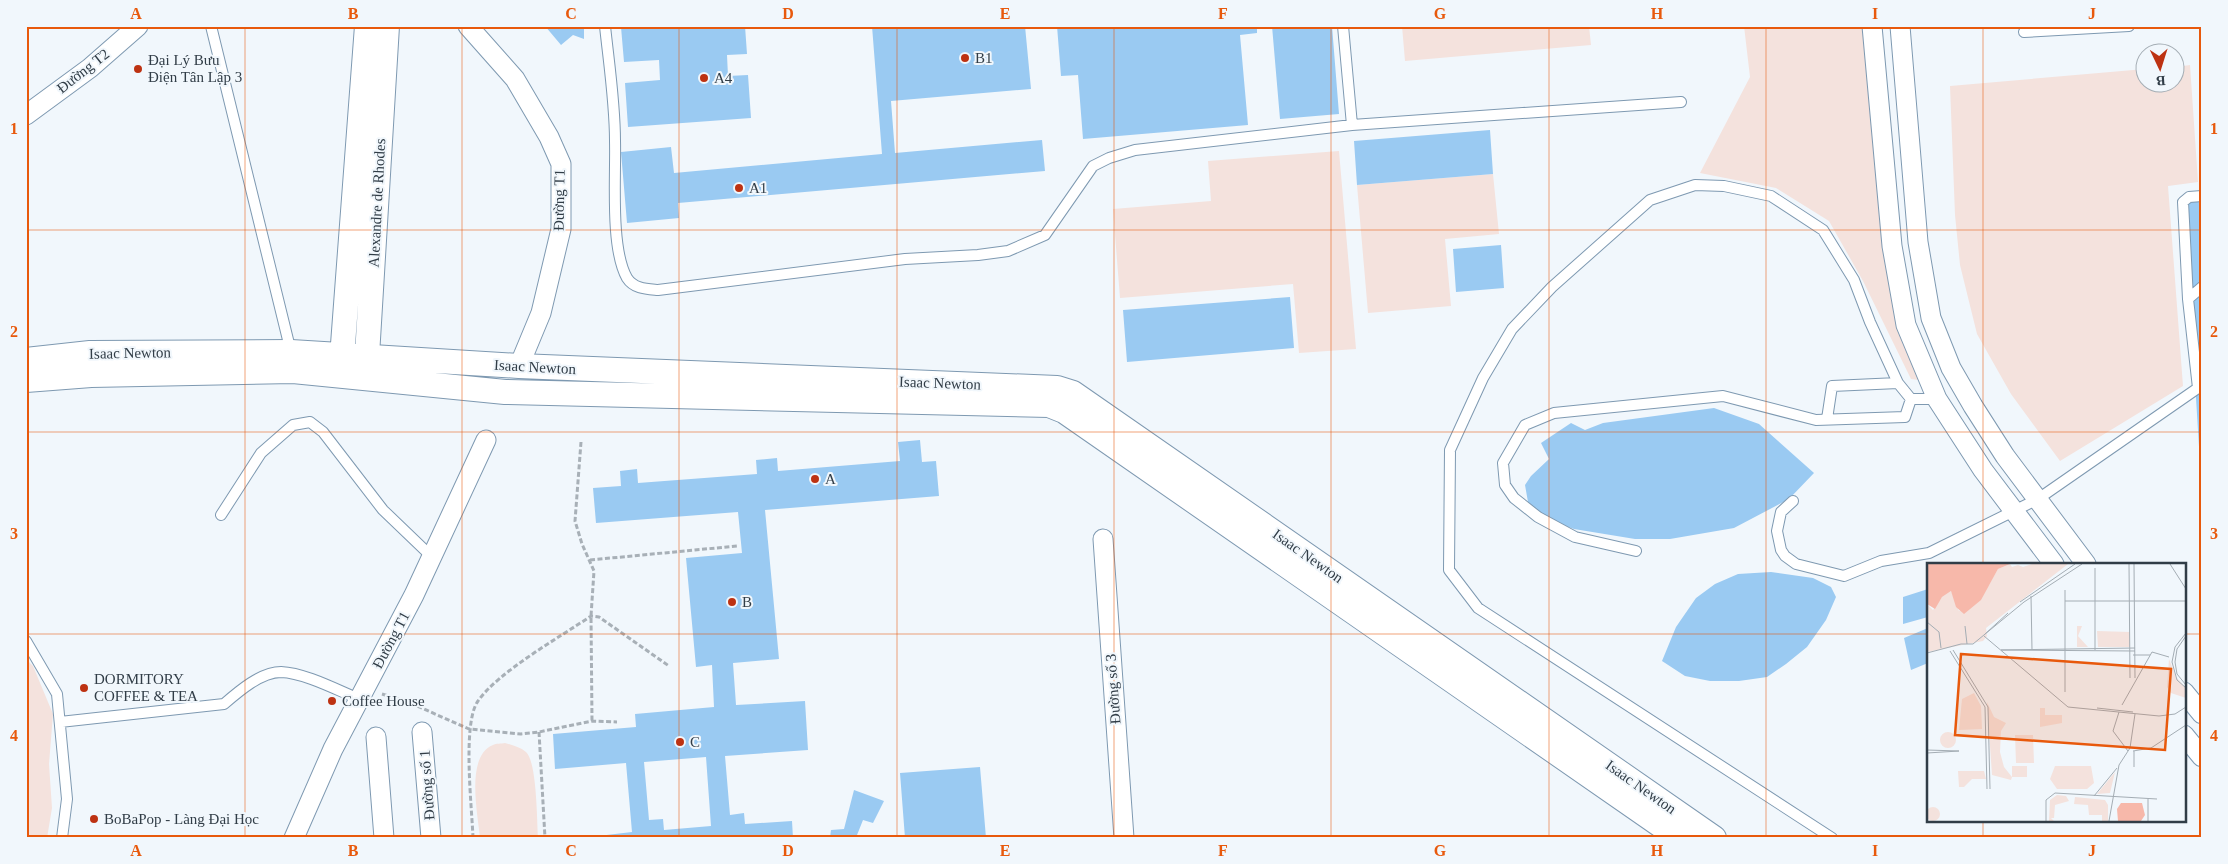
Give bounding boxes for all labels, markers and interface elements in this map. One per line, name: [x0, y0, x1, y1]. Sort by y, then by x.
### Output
text: A: [130, 5, 142, 22]
text: B: [348, 5, 359, 22]
text: C: [565, 5, 577, 22]
text: D: [782, 5, 794, 22]
text: E: [1000, 5, 1010, 22]
text: F: [1218, 5, 1228, 22]
text: G: [1434, 5, 1447, 22]
text: H: [1651, 5, 1664, 22]
text: I: [1872, 5, 1878, 22]
text: J: [2088, 5, 2096, 22]
north arrow: [2136, 42, 2186, 92]
street label: Đường T2: [54, 46, 112, 96]
place label: B1: [975, 50, 993, 66]
place label: Đại Lý Bưu Điện Tân Lập 3: [148, 52, 242, 85]
marker: B1: [959, 52, 971, 64]
marker: Đại Lý Bưu Điện Tân Lập 3: [132, 63, 144, 75]
place label: A4: [714, 70, 733, 86]
marker: A4: [698, 72, 710, 84]
text: B: [2156, 73, 2166, 88]
text: 1: [10, 120, 18, 137]
text: 1: [2210, 120, 2218, 137]
street label: Alexandre de Rhodes: [366, 138, 388, 268]
street label: Đường T1: [550, 169, 568, 231]
place label: A1: [749, 180, 767, 196]
marker: A1: [733, 182, 745, 194]
text: 2: [10, 323, 18, 340]
text: 2: [2210, 323, 2218, 340]
street label: Isaac Newton: [89, 344, 172, 362]
street label: Isaac Newton: [494, 357, 577, 377]
street label: Isaac Newton: [899, 374, 982, 392]
place label: A: [825, 471, 836, 487]
marker: A: [809, 473, 821, 485]
text: 3: [10, 525, 18, 542]
text: 3: [2210, 525, 2218, 542]
street label: Isaac Newton: [1270, 526, 1347, 586]
inset map: [1927, 563, 2186, 822]
place label: B: [742, 594, 752, 610]
marker: B: [726, 596, 738, 608]
street label: Đường T1: [369, 609, 413, 671]
street label: Đường số 3: [1103, 653, 1123, 725]
place label: DORMITORY COFFEE & TEA: [94, 671, 198, 704]
marker: DORMITORY COFFEE & TEA: [78, 682, 90, 694]
place label: Coffee House: [342, 693, 425, 709]
marker: Coffee House: [326, 695, 338, 707]
text: 4: [10, 727, 18, 744]
text: 4: [2210, 727, 2218, 744]
place label: C: [690, 734, 700, 750]
marker: C: [674, 736, 686, 748]
street label: Đường số 1: [417, 749, 437, 821]
street label: Isaac Newton: [1603, 757, 1680, 817]
place label: BoBaPop - Làng Đại Học: [104, 811, 259, 827]
marker: BoBaPop - Làng Đại Học: [88, 813, 100, 825]
text: A: [130, 842, 142, 859]
text: B: [348, 842, 359, 859]
text: C: [565, 842, 577, 859]
text: D: [782, 842, 794, 859]
text: E: [1000, 842, 1010, 859]
text: F: [1218, 842, 1228, 859]
text: G: [1434, 842, 1447, 859]
text: H: [1651, 842, 1664, 859]
text: I: [1872, 842, 1878, 859]
text: J: [2088, 842, 2096, 859]

